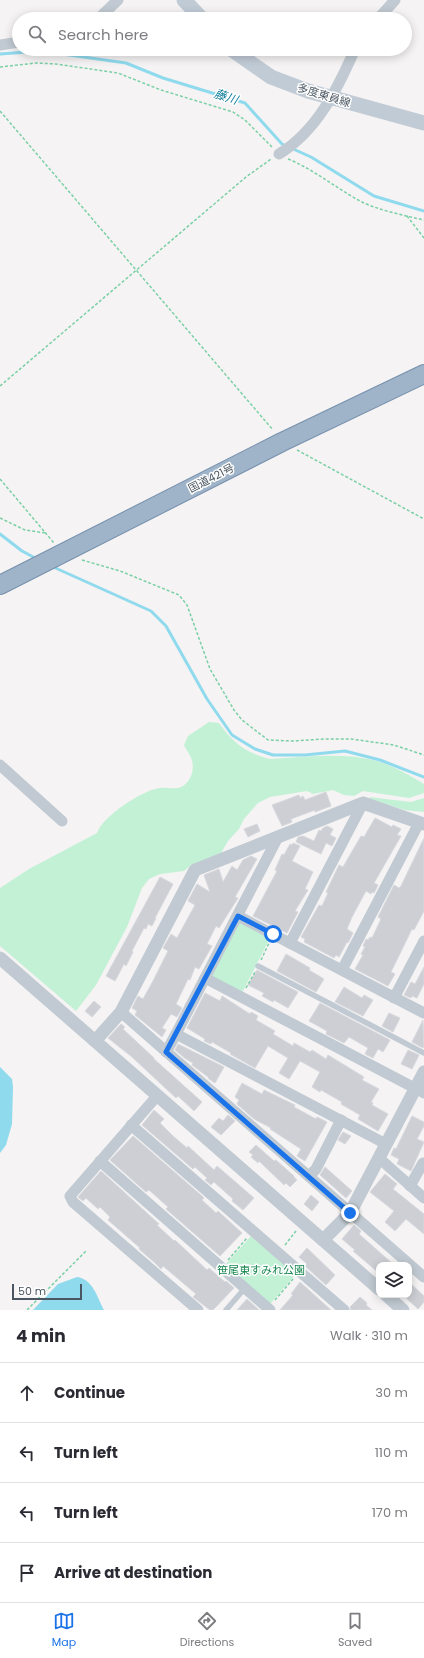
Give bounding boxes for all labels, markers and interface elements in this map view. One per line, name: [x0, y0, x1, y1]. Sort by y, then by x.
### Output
search box: [12, 12, 412, 56]
icon: search: [26, 23, 48, 45]
text: Search here: [58, 24, 148, 45]
street label: 多度東員線: [295, 79, 353, 111]
water label: 藤川: [212, 85, 242, 109]
street label: 国道421号: [185, 460, 237, 496]
route start: [264, 925, 282, 943]
route end: [341, 1204, 359, 1222]
park label: 笹尾東すみれ公園: [217, 1262, 305, 1278]
map controls: [376, 1262, 412, 1298]
button: layers: [376, 1262, 412, 1298]
scale bar: [12, 1282, 82, 1301]
text: 50 m: [18, 1283, 46, 1299]
text: 4 min: [16, 1324, 66, 1348]
text: Walk · 310 m: [330, 1326, 408, 1345]
icon: ahead: [16, 1382, 38, 1404]
text: Continue: [54, 1382, 125, 1403]
text: 30 m: [375, 1383, 408, 1402]
icon: left: [16, 1442, 38, 1464]
text: Turn left: [54, 1442, 118, 1463]
text: 110 m: [375, 1443, 408, 1462]
icon: left: [16, 1502, 38, 1524]
text: Turn left: [54, 1502, 118, 1523]
text: 170 m: [372, 1503, 408, 1522]
icon: arrive: [16, 1562, 38, 1584]
text: Arrive at destination: [54, 1562, 212, 1583]
tab: Map: [52, 1610, 76, 1651]
tab: Directions: [180, 1610, 234, 1651]
tab: Saved: [338, 1610, 372, 1651]

